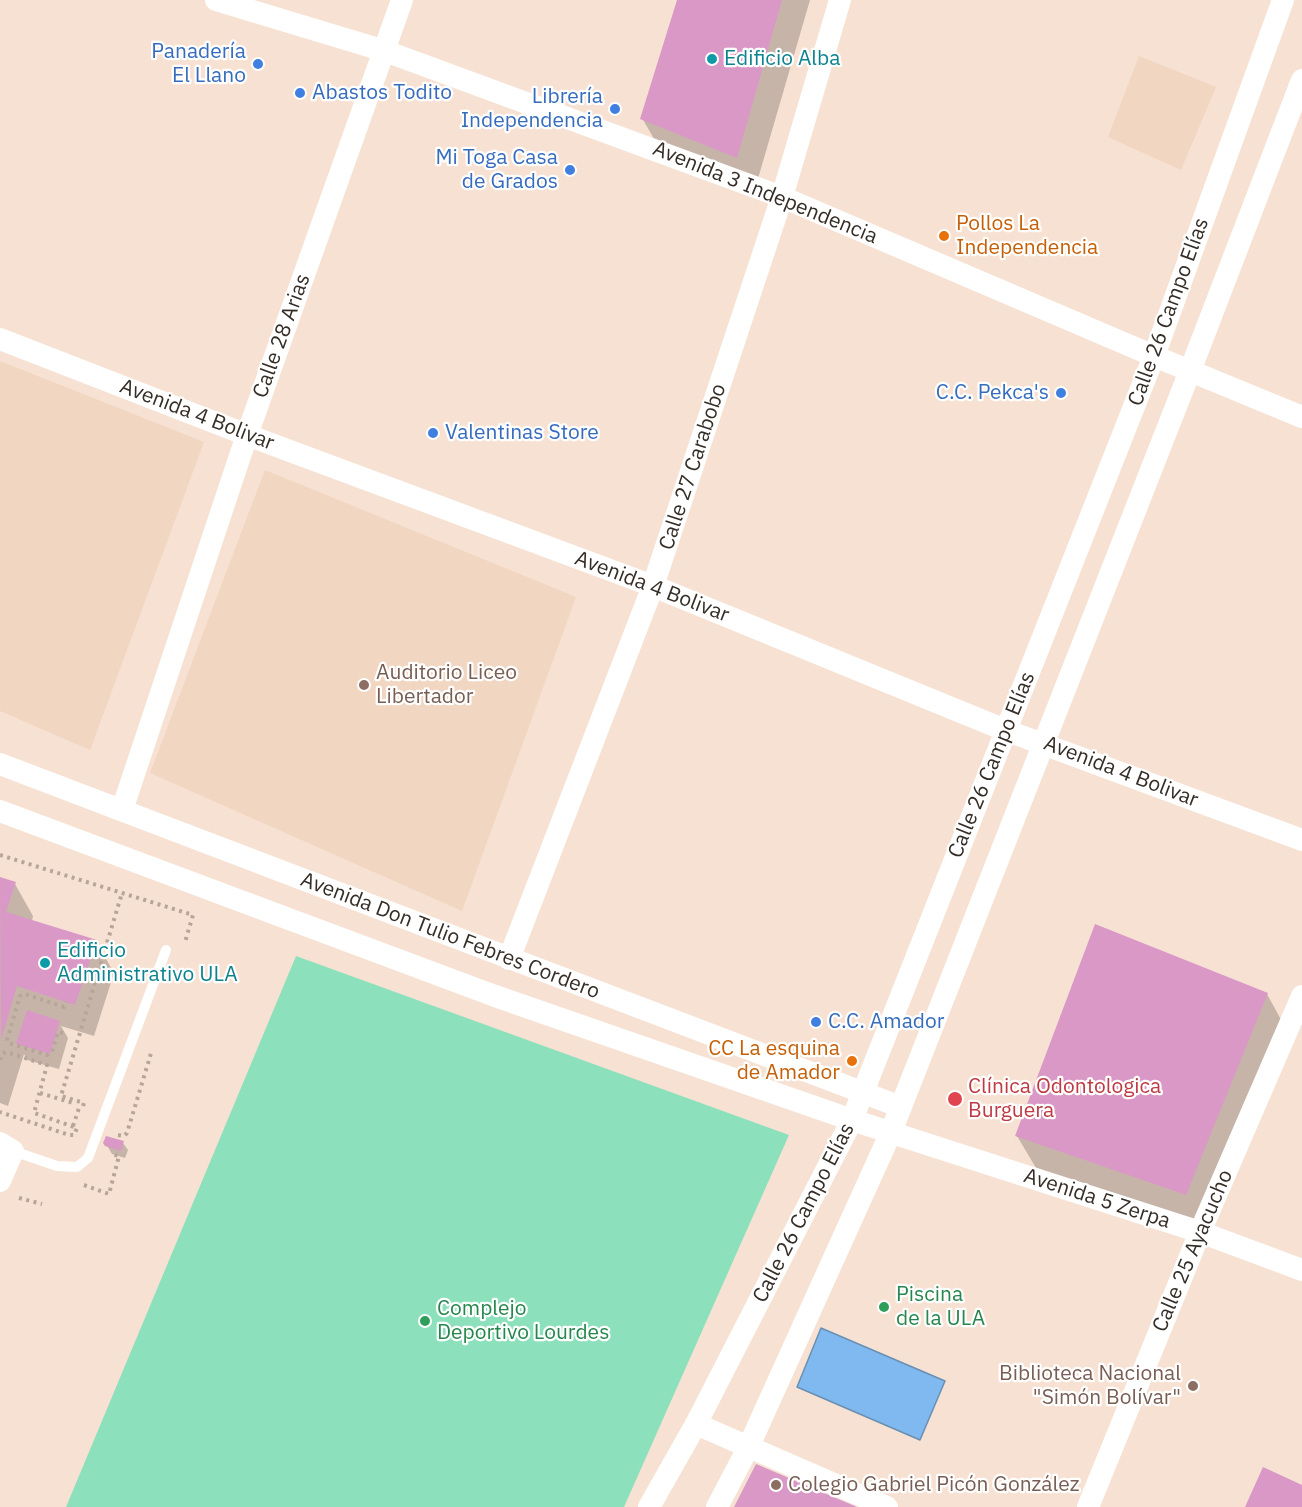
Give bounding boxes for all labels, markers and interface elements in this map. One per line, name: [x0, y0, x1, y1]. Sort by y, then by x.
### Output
place label: Panadería El Llano: [151, 39, 246, 89]
place label: Edificio Alba: [724, 46, 840, 72]
marker: Edificio Alba: [705, 52, 719, 66]
marker: Panadería El Llano: [251, 57, 265, 71]
place label: Abastos Todito: [312, 80, 452, 106]
place label: Librería Independencia: [461, 84, 603, 134]
marker: Abastos Todito: [293, 86, 307, 100]
marker: Librería Independencia: [608, 102, 622, 116]
street label: Avenida 3 Independencia: [649, 136, 881, 250]
place label: Mi Toga Casa de Grados: [435, 145, 558, 195]
marker: Mi Toga Casa de Grados: [563, 163, 577, 177]
place label: Pollos La Independencia: [956, 211, 1098, 261]
street label: Calle 26 Campo Elías: [1123, 214, 1215, 410]
marker: Pollos La Independencia: [937, 229, 951, 243]
street label: Calle 28 Arias: [248, 271, 316, 401]
street label: Avenida 4 Bolivar: [116, 374, 278, 456]
place label: C.C. Pekca's: [936, 380, 1049, 406]
street label: Calle 27 Carabobo: [654, 381, 732, 553]
marker: C.C. Pekca's: [1054, 386, 1068, 400]
place label: Valentinas Store: [445, 420, 599, 446]
marker: Valentinas Store: [426, 426, 440, 440]
street label: Avenida 4 Bolivar: [571, 546, 733, 628]
place label: Auditorio Liceo Libertador: [376, 660, 517, 710]
street label: Calle 26 Campo Elías: [943, 668, 1041, 862]
marker: Auditorio Liceo Libertador: [357, 678, 371, 692]
street label: Avenida 4 Bolivar: [1040, 731, 1202, 813]
street label: Avenida Don Tulio Febres Cordero: [297, 867, 603, 1005]
place label: Edificio Administrativo ULA: [57, 938, 238, 988]
marker: Edificio Administrativo ULA: [38, 956, 52, 970]
place label: C.C. Amador: [828, 1009, 944, 1035]
marker: C.C. Amador: [809, 1015, 823, 1029]
place label: CC La esquina de Amador: [708, 1036, 840, 1086]
marker: CC La esquina de Amador: [845, 1054, 859, 1068]
place label: Clínica Odontologica Burguera: [968, 1074, 1161, 1124]
marker: Clínica Odontologica Burguera: [946, 1090, 964, 1108]
street label: Calle 26 Campo Elías: [748, 1119, 860, 1307]
street label: Avenida 5 Zerpa: [1021, 1163, 1173, 1235]
street label: Calle 25 Ayacucho: [1148, 1166, 1238, 1336]
place label: Piscina de la ULA: [896, 1282, 985, 1332]
place label: Complejo Deportivo Lourdes: [437, 1296, 609, 1346]
marker: Piscina de la ULA: [877, 1300, 891, 1314]
marker: Complejo Deportivo Lourdes: [418, 1314, 432, 1328]
place label: Biblioteca Nacional "Simón Bolívar": [999, 1361, 1181, 1411]
marker: Biblioteca Nacional "Simón Bolívar": [1186, 1379, 1200, 1393]
place label: Colegio Gabriel Picón González: [788, 1472, 1079, 1498]
marker: Colegio Gabriel Picón González: [769, 1478, 783, 1492]

